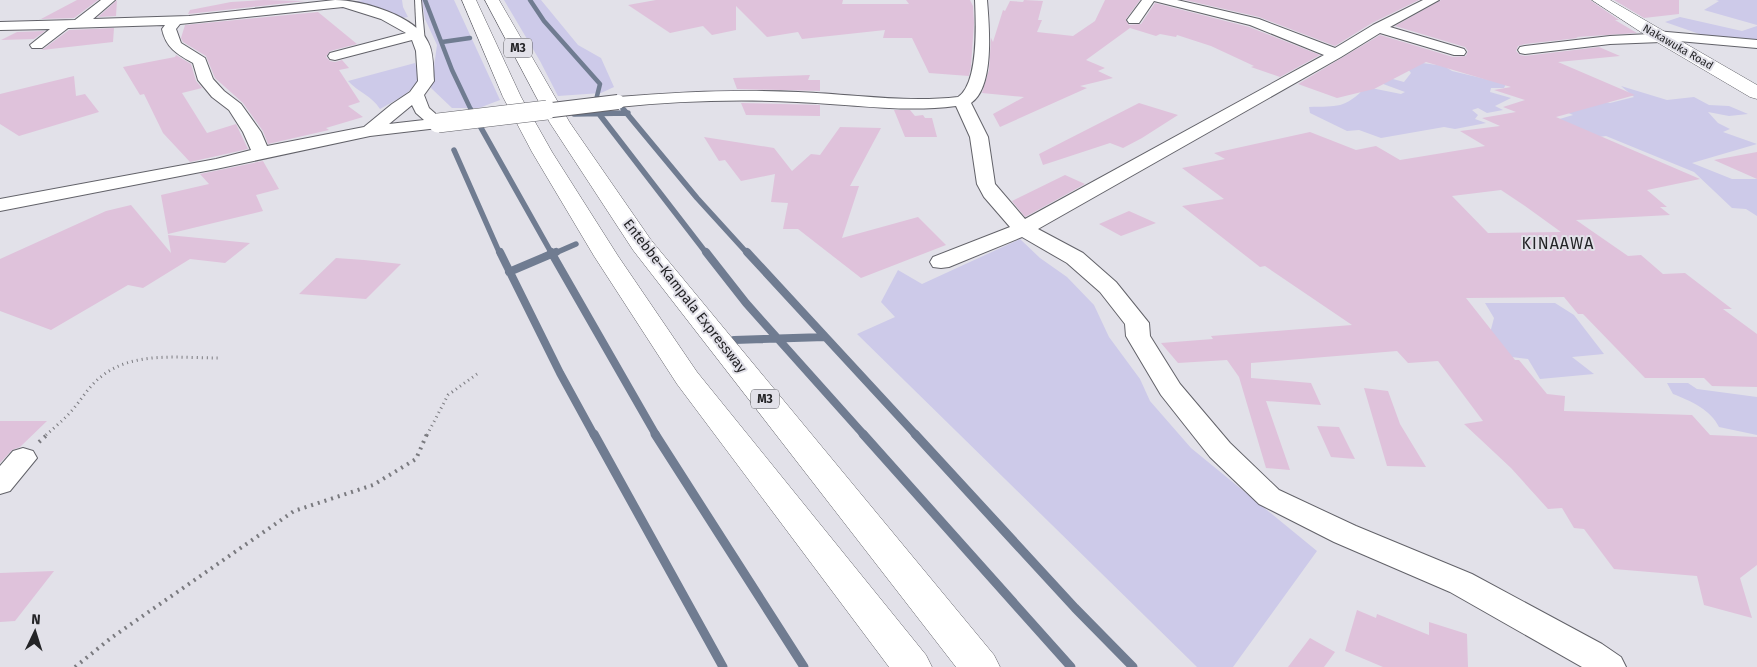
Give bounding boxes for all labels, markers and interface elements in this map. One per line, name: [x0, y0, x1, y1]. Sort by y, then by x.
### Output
street label: Nakawuka Road: [1641, 22, 1715, 72]
road number: M3: [504, 38, 532, 58]
street label: Entebbe–Kampala Expressway: [620, 216, 750, 376]
district label: KINAAWA: [1522, 234, 1594, 253]
road number: M3: [751, 389, 779, 408]
north arrow: [10, 607, 60, 657]
text: N: [31, 611, 41, 628]

